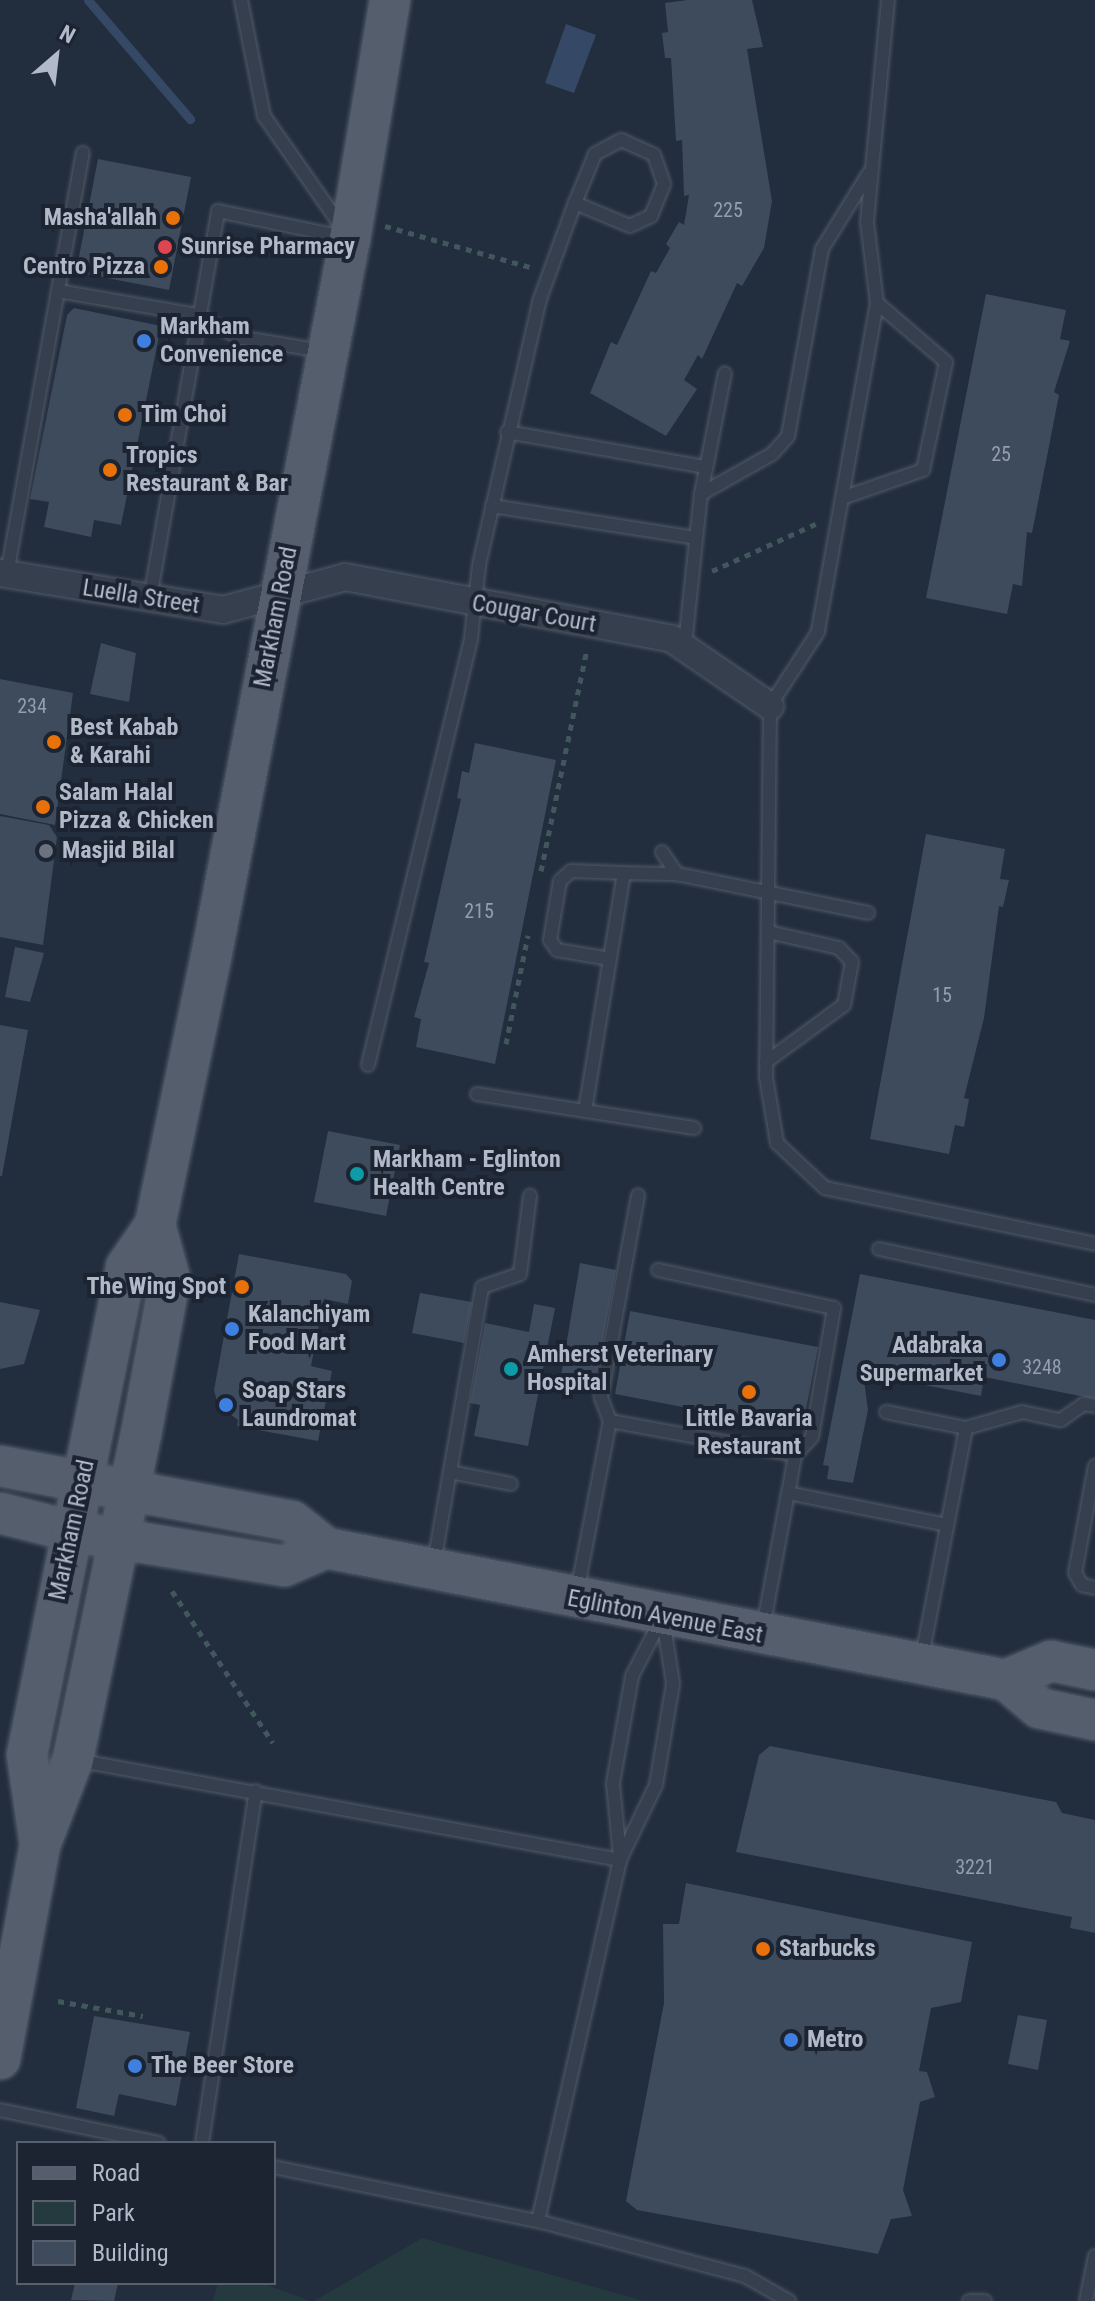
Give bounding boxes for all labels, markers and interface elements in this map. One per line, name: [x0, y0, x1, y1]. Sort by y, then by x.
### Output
north arrow: [16, 16, 96, 96]
text: N: [56, 20, 79, 49]
house number: 225: [713, 198, 743, 222]
place label: Masha'allah: [44, 204, 157, 232]
marker: Masha'allah: [164, 209, 182, 227]
place label: Sunrise Pharmacy: [181, 233, 355, 261]
marker: Sunrise Pharmacy: [156, 238, 174, 256]
place label: Centro Pizza: [23, 253, 145, 281]
marker: Centro Pizza: [152, 258, 170, 276]
place label: Markham Convenience: [160, 313, 283, 369]
marker: Markham Convenience: [135, 332, 153, 350]
place label: Tim Choi: [141, 401, 227, 429]
marker: Tim Choi: [116, 406, 134, 424]
place label: Tropics Restaurant & Bar: [126, 442, 288, 498]
house number: 25: [991, 442, 1011, 466]
marker: Tropics Restaurant & Bar: [101, 461, 119, 479]
street label: Markham Road: [248, 544, 304, 690]
street label: Luella Street: [80, 574, 202, 620]
street label: Cougar Court: [470, 589, 598, 639]
house number: 234: [17, 694, 47, 718]
place label: Best Kabab & Karahi: [70, 714, 178, 770]
marker: Best Kabab & Karahi: [45, 733, 63, 751]
place label: Salam Halal Pizza & Chicken: [59, 779, 214, 835]
marker: Salam Halal Pizza & Chicken: [34, 798, 52, 816]
place label: Masjid Bilal: [62, 837, 175, 865]
marker: Masjid Bilal: [37, 842, 55, 860]
house number: 215: [464, 899, 494, 923]
house number: 15: [932, 983, 952, 1007]
place label: Markham - Eglinton Health Centre: [373, 1146, 561, 1202]
marker: Markham - Eglinton Health Centre: [348, 1165, 366, 1183]
place label: The Wing Spot: [87, 1273, 226, 1301]
marker: The Wing Spot: [233, 1278, 251, 1296]
place label: Kalanchiyam Food Mart: [248, 1301, 370, 1357]
marker: Kalanchiyam Food Mart: [223, 1320, 241, 1338]
place label: Adabraka Supermarket: [860, 1332, 983, 1388]
place label: Amherst Veterinary Hospital: [527, 1341, 713, 1397]
marker: Adabraka Supermarket: [990, 1351, 1008, 1369]
house number: 3248: [1022, 1355, 1062, 1379]
marker: Amherst Veterinary Hospital: [502, 1360, 520, 1378]
place label: Soap Stars Laundromat: [242, 1377, 356, 1433]
marker: Little Bavaria Restaurant: [740, 1383, 758, 1401]
marker: Soap Stars Laundromat: [217, 1396, 235, 1414]
place label: Little Bavaria Restaurant: [685, 1405, 813, 1461]
street label: Markham Road: [43, 1457, 101, 1603]
street label: Eglinton Avenue East: [565, 1584, 765, 1650]
house number: 3221: [955, 1855, 995, 1879]
place label: Starbucks: [779, 1935, 876, 1963]
marker: Starbucks: [754, 1940, 772, 1958]
place label: Metro: [807, 2026, 864, 2054]
marker: Metro: [782, 2031, 800, 2049]
place label: The Beer Store: [151, 2052, 294, 2080]
marker: The Beer Store: [126, 2057, 144, 2075]
legend: [16, 2141, 276, 2285]
text: Road: [92, 2159, 140, 2187]
text: Park: [92, 2199, 135, 2227]
text: Building: [92, 2239, 169, 2267]

